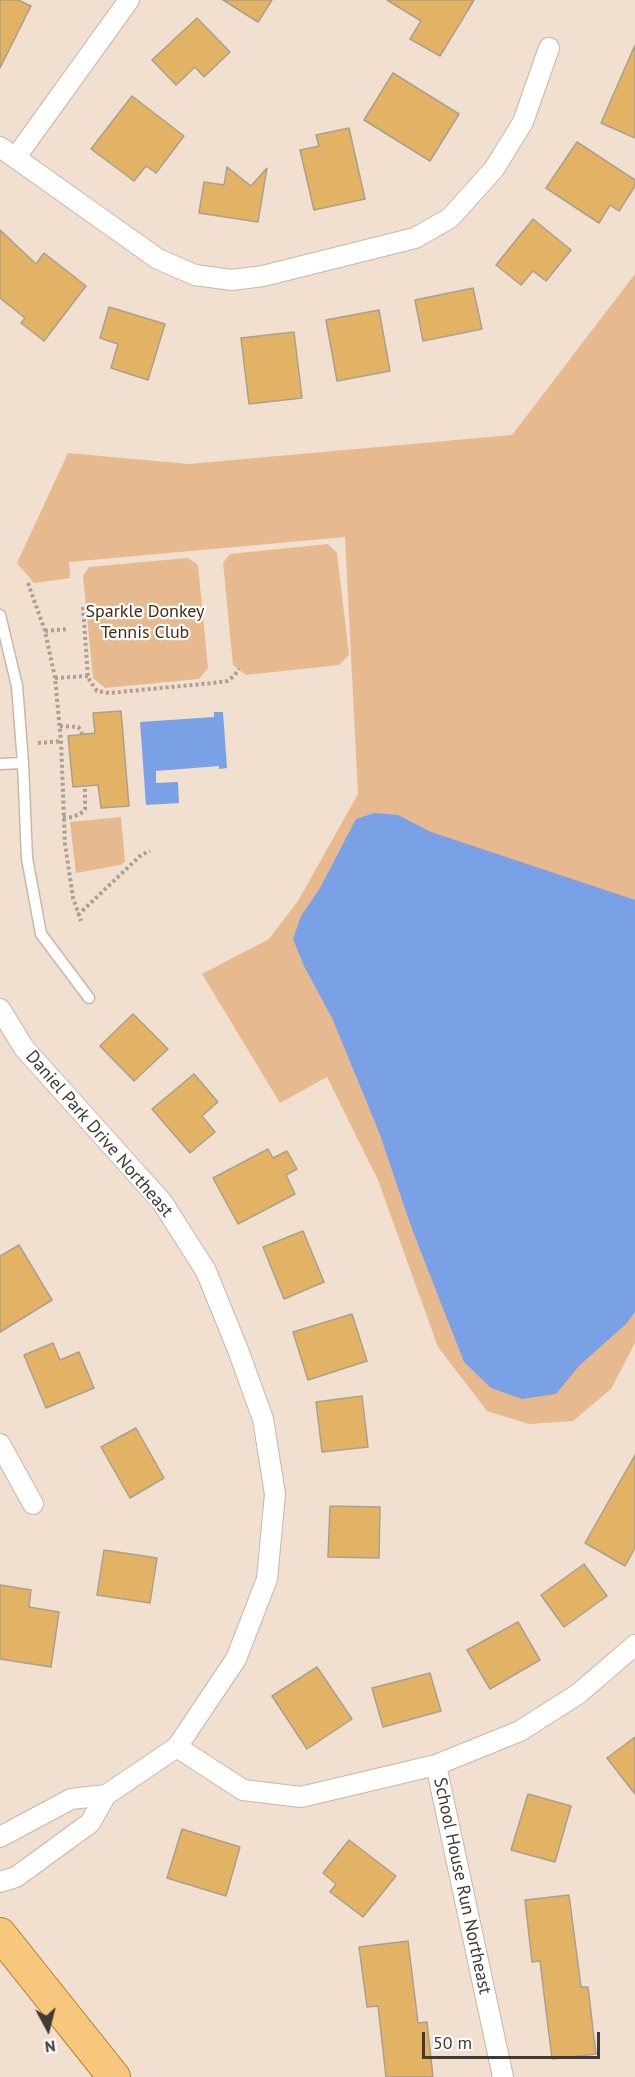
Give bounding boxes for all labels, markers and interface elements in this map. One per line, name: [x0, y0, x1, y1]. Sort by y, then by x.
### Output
park label: Sparkle Donkey Tennis Club: [86, 601, 204, 644]
street label: Daniel Park Drive Northeast: [21, 1046, 177, 1222]
street label: School House Run Northeast: [428, 1776, 496, 1996]
north arrow: [18, 1999, 78, 2059]
scale bar: [425, 2020, 604, 2058]
text: 50 m: [433, 2031, 472, 2054]
text: N: [44, 2036, 57, 2057]

